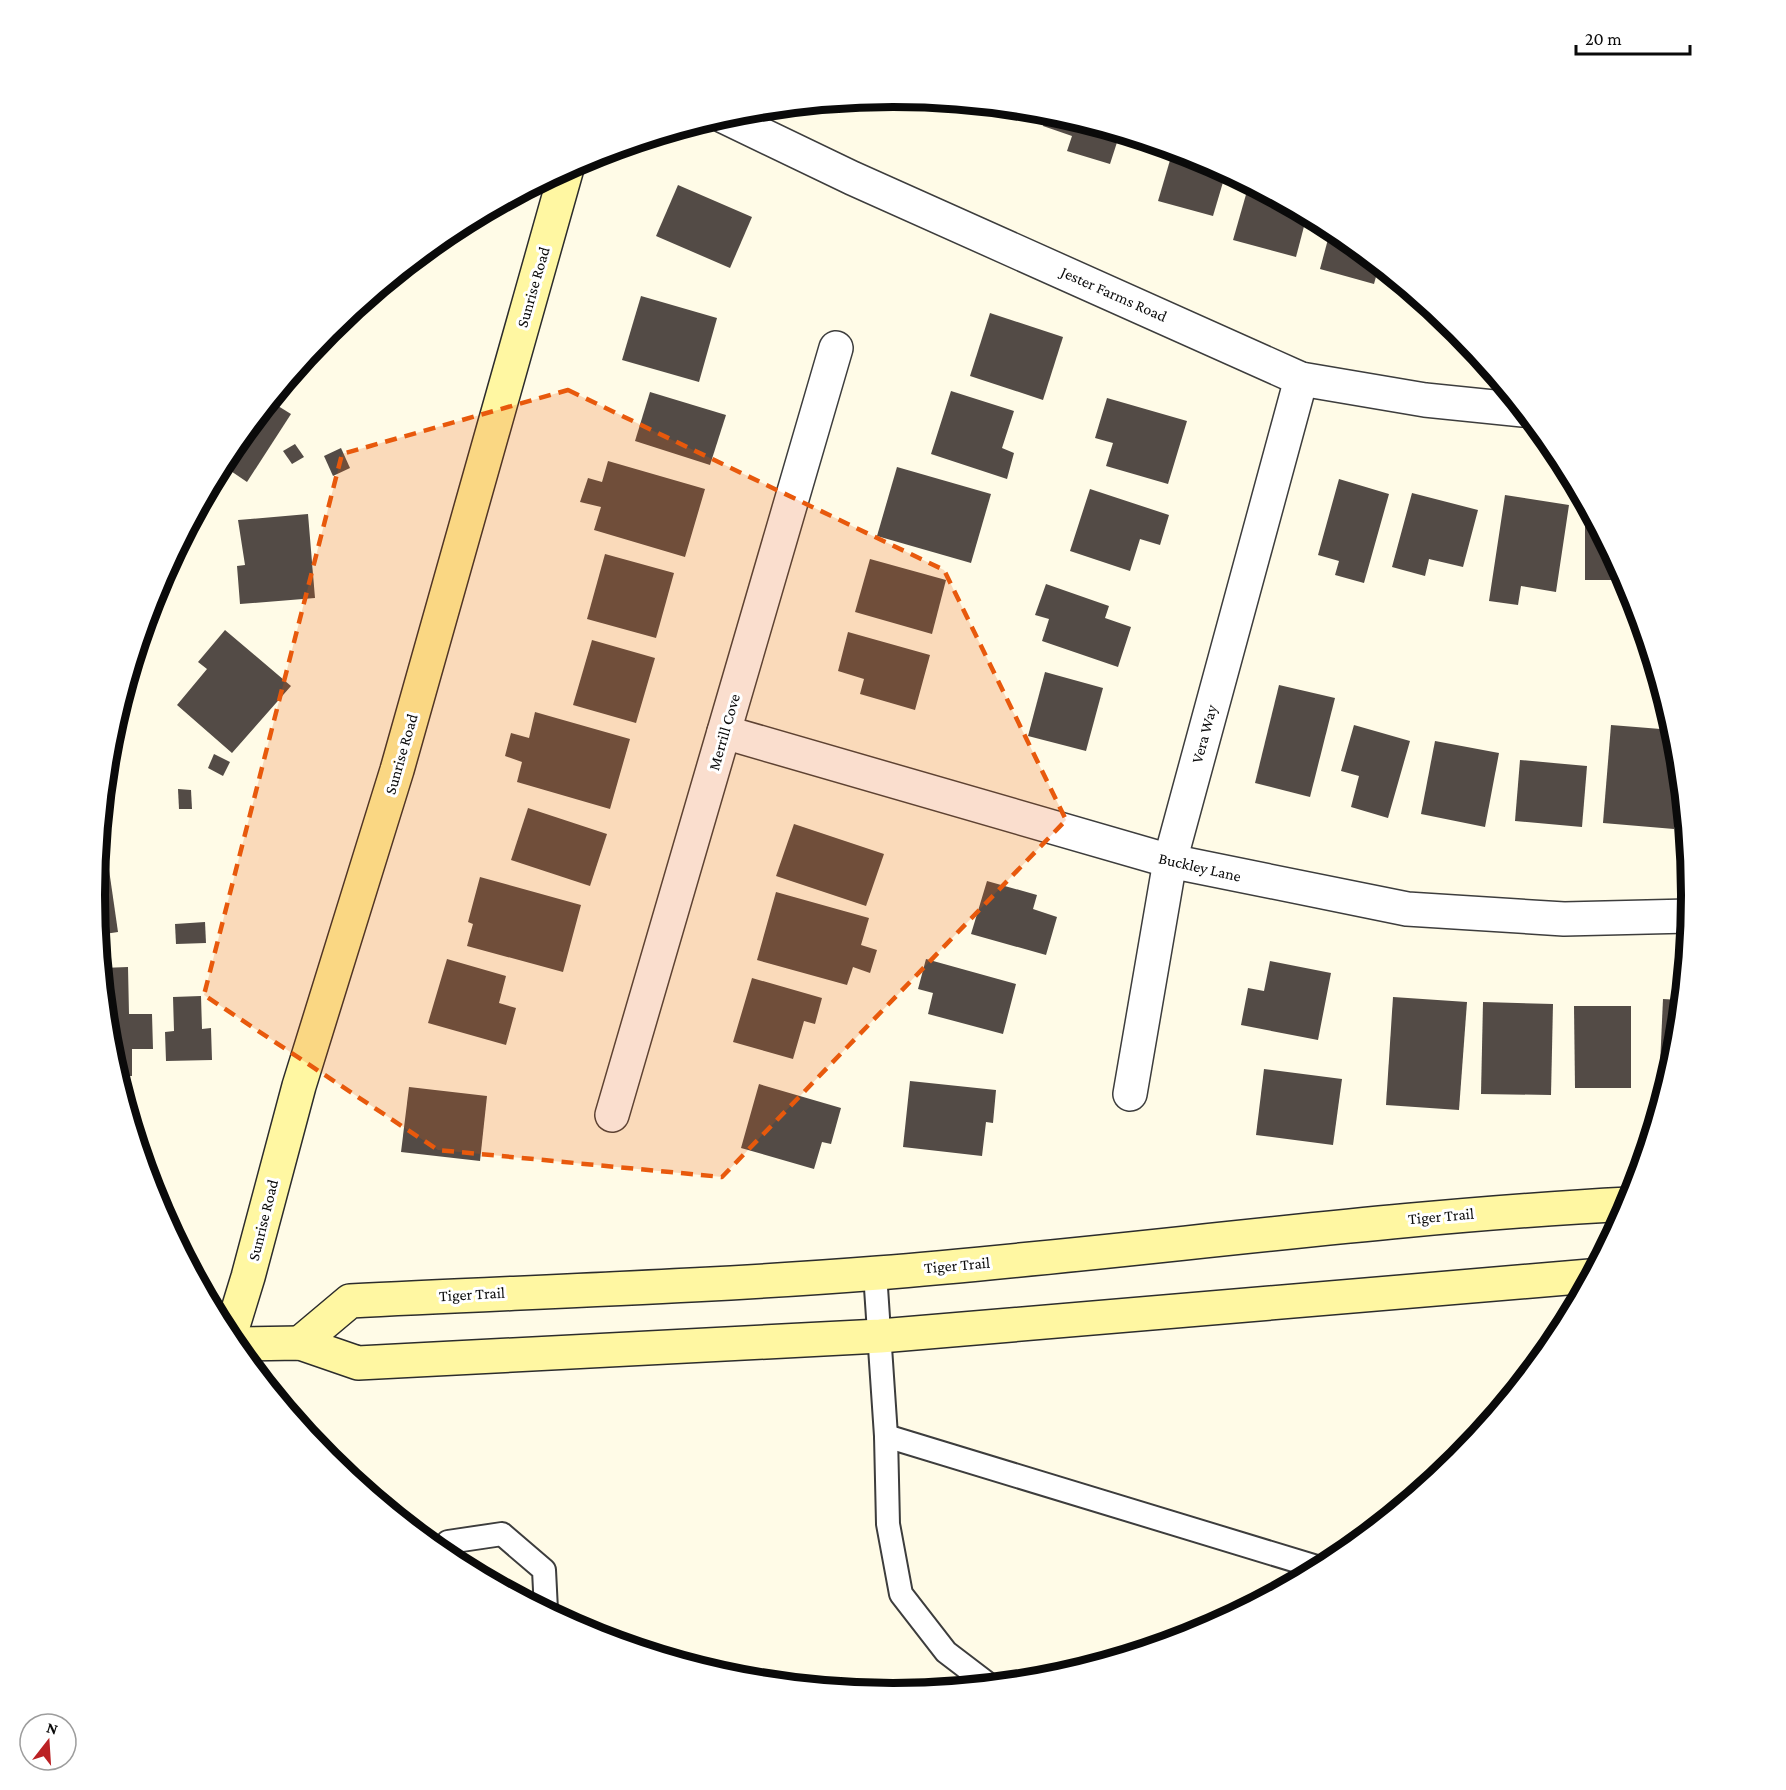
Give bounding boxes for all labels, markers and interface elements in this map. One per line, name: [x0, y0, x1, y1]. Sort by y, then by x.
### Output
scale bar: [1576, 18, 1690, 56]
text: 20 m: [1585, 29, 1622, 49]
street label: Sunrise Road: [513, 244, 553, 329]
street label: Jester Farms Road: [1056, 262, 1170, 326]
street label: Merrill Cove: [705, 692, 743, 772]
street label: Vera Way: [1188, 702, 1221, 765]
street label: Sunrise Road: [381, 711, 421, 796]
street label: Buckley Lane: [1157, 849, 1243, 886]
street label: Sunrise Road: [245, 1177, 281, 1262]
street label: Tiger Trail: [1407, 1205, 1475, 1228]
street label: Tiger Trail: [923, 1254, 991, 1277]
street label: Tiger Trail: [439, 1284, 506, 1305]
north arrow: [18, 1712, 78, 1772]
text: N: [45, 1718, 60, 1738]

